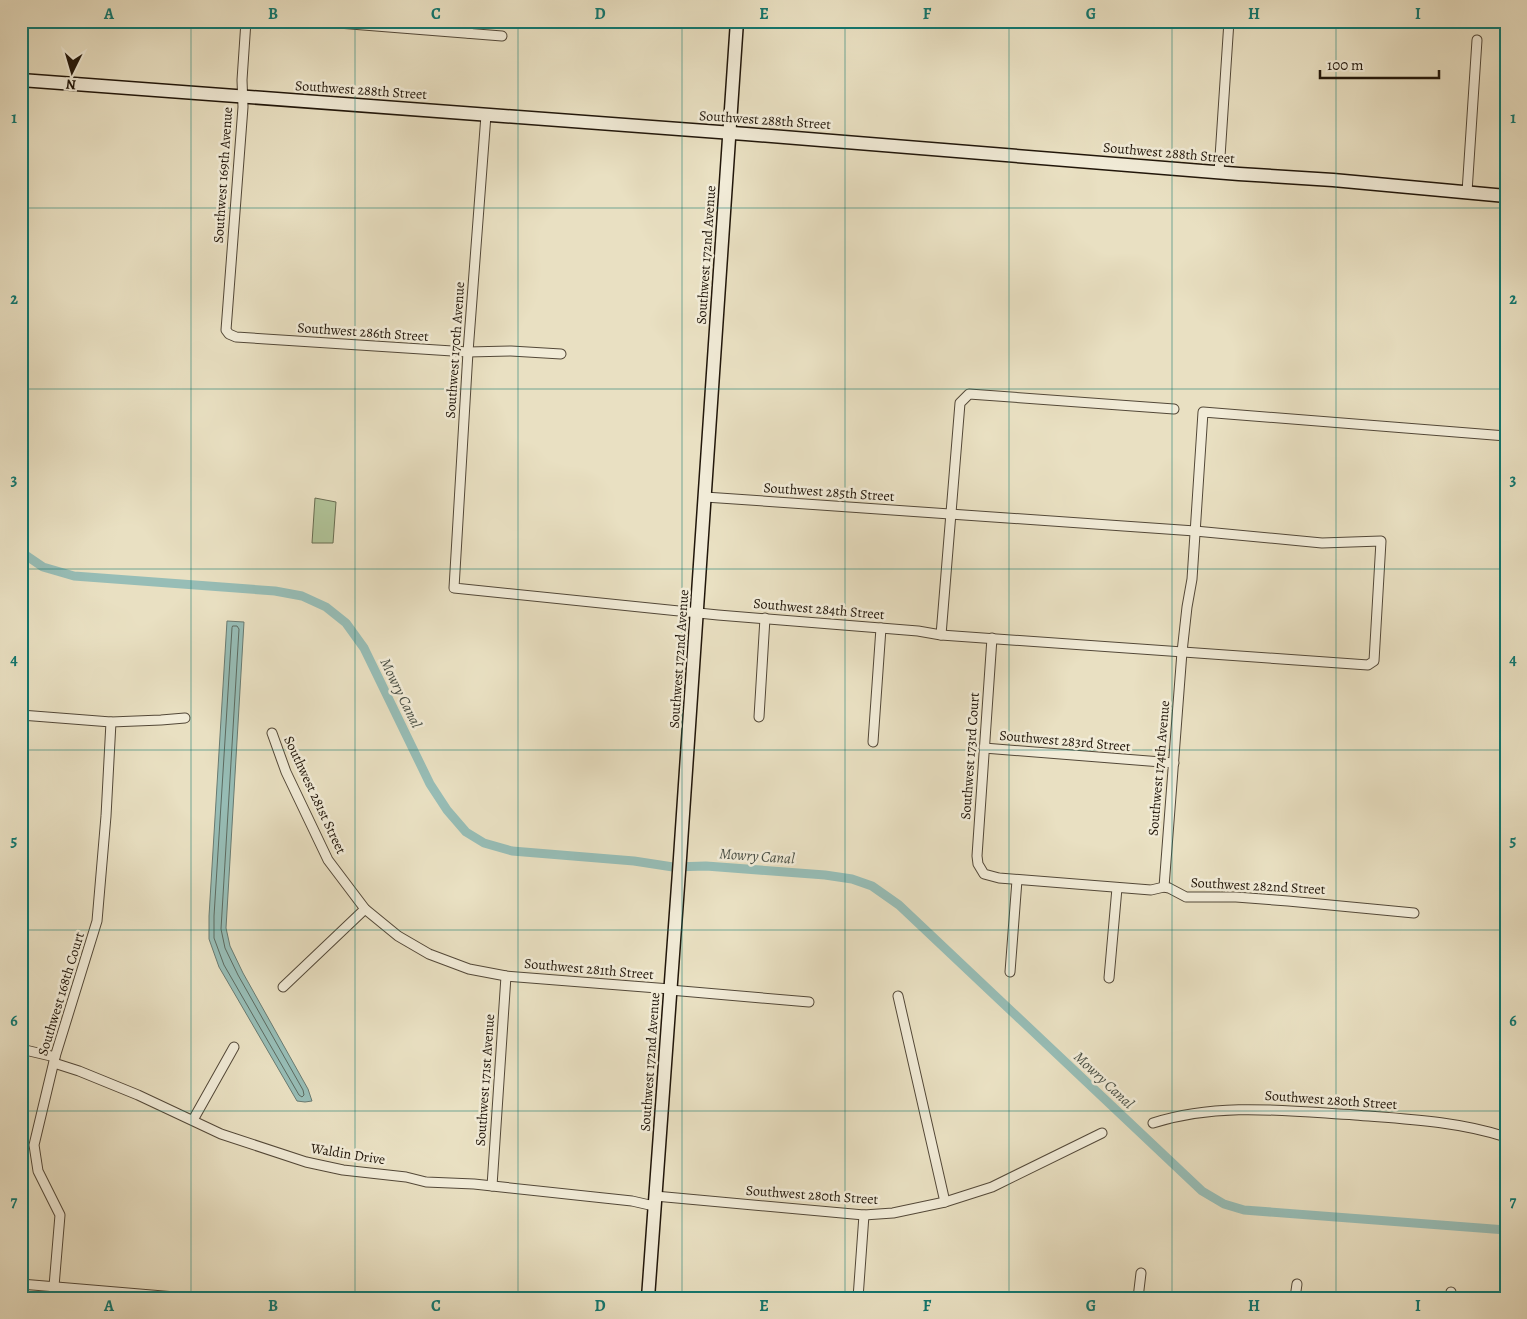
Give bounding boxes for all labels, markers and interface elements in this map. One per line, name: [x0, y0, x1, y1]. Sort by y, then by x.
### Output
text: A: [103, 3, 115, 25]
text: B: [268, 3, 278, 25]
text: C: [431, 3, 441, 25]
text: D: [594, 3, 606, 25]
text: E: [759, 3, 769, 25]
text: F: [923, 3, 932, 25]
text: G: [1086, 3, 1096, 25]
text: H: [1248, 3, 1260, 25]
text: I: [1415, 3, 1421, 25]
north arrow: [48, 48, 98, 98]
scale bar: [1320, 48, 1438, 80]
text: 100 m: [1327, 55, 1364, 75]
text: N: [65, 75, 77, 94]
street label: Southwest 288th Street: [295, 76, 428, 104]
street label: Southwest 169th Avenue: [209, 106, 237, 244]
street label: Southwest 288th Street: [699, 106, 832, 134]
text: 1: [11, 107, 17, 129]
text: 1: [1510, 107, 1516, 129]
street label: Southwest 288th Street: [1102, 138, 1236, 168]
street label: Southwest 172nd Avenue: [692, 185, 720, 325]
street label: Southwest 170th Avenue: [441, 281, 469, 419]
text: 2: [10, 288, 18, 310]
text: 2: [1509, 288, 1517, 310]
street label: Southwest 286th Street: [297, 318, 430, 346]
text: 3: [11, 469, 18, 491]
text: 3: [1510, 469, 1517, 491]
street label: Southwest 285th Street: [763, 478, 895, 506]
street label: Southwest 172nd Avenue: [665, 589, 693, 729]
street label: Southwest 284th Street: [753, 594, 886, 624]
text: 4: [10, 649, 18, 671]
text: 4: [1509, 649, 1517, 671]
water label: Mowry Canal: [375, 655, 427, 732]
street label: Southwest 173rd Court: [956, 691, 984, 820]
street label: Southwest 174th Avenue: [1144, 699, 1174, 837]
street label: Southwest 283rd Street: [999, 726, 1132, 756]
street label: Southwest 281st Street: [279, 733, 351, 857]
text: 5: [11, 830, 18, 852]
text: 5: [1510, 830, 1517, 852]
water label: Mowry Canal: [719, 843, 796, 869]
street label: Southwest 282nd Street: [1190, 873, 1326, 899]
street label: Southwest 168th Court: [33, 929, 89, 1058]
street label: Southwest 281th Street: [523, 954, 655, 984]
street label: Southwest 172nd Avenue: [636, 992, 664, 1132]
text: 6: [10, 1010, 18, 1032]
text: 6: [1509, 1010, 1517, 1032]
street label: Southwest 171st Avenue: [471, 1013, 499, 1147]
water label: Mowry Canal: [1070, 1047, 1139, 1113]
street label: Southwest 280th Street: [1264, 1086, 1398, 1114]
street label: Waldin Drive: [308, 1139, 387, 1169]
street label: Southwest 280th Street: [745, 1181, 879, 1209]
text: 7: [11, 1191, 18, 1213]
text: 7: [1510, 1191, 1517, 1213]
text: A: [103, 1295, 115, 1317]
text: B: [268, 1295, 278, 1317]
text: C: [431, 1295, 441, 1317]
text: D: [594, 1295, 606, 1317]
text: E: [759, 1295, 769, 1317]
text: F: [923, 1295, 932, 1317]
text: G: [1086, 1295, 1096, 1317]
text: H: [1248, 1295, 1260, 1317]
text: I: [1415, 1295, 1421, 1317]

